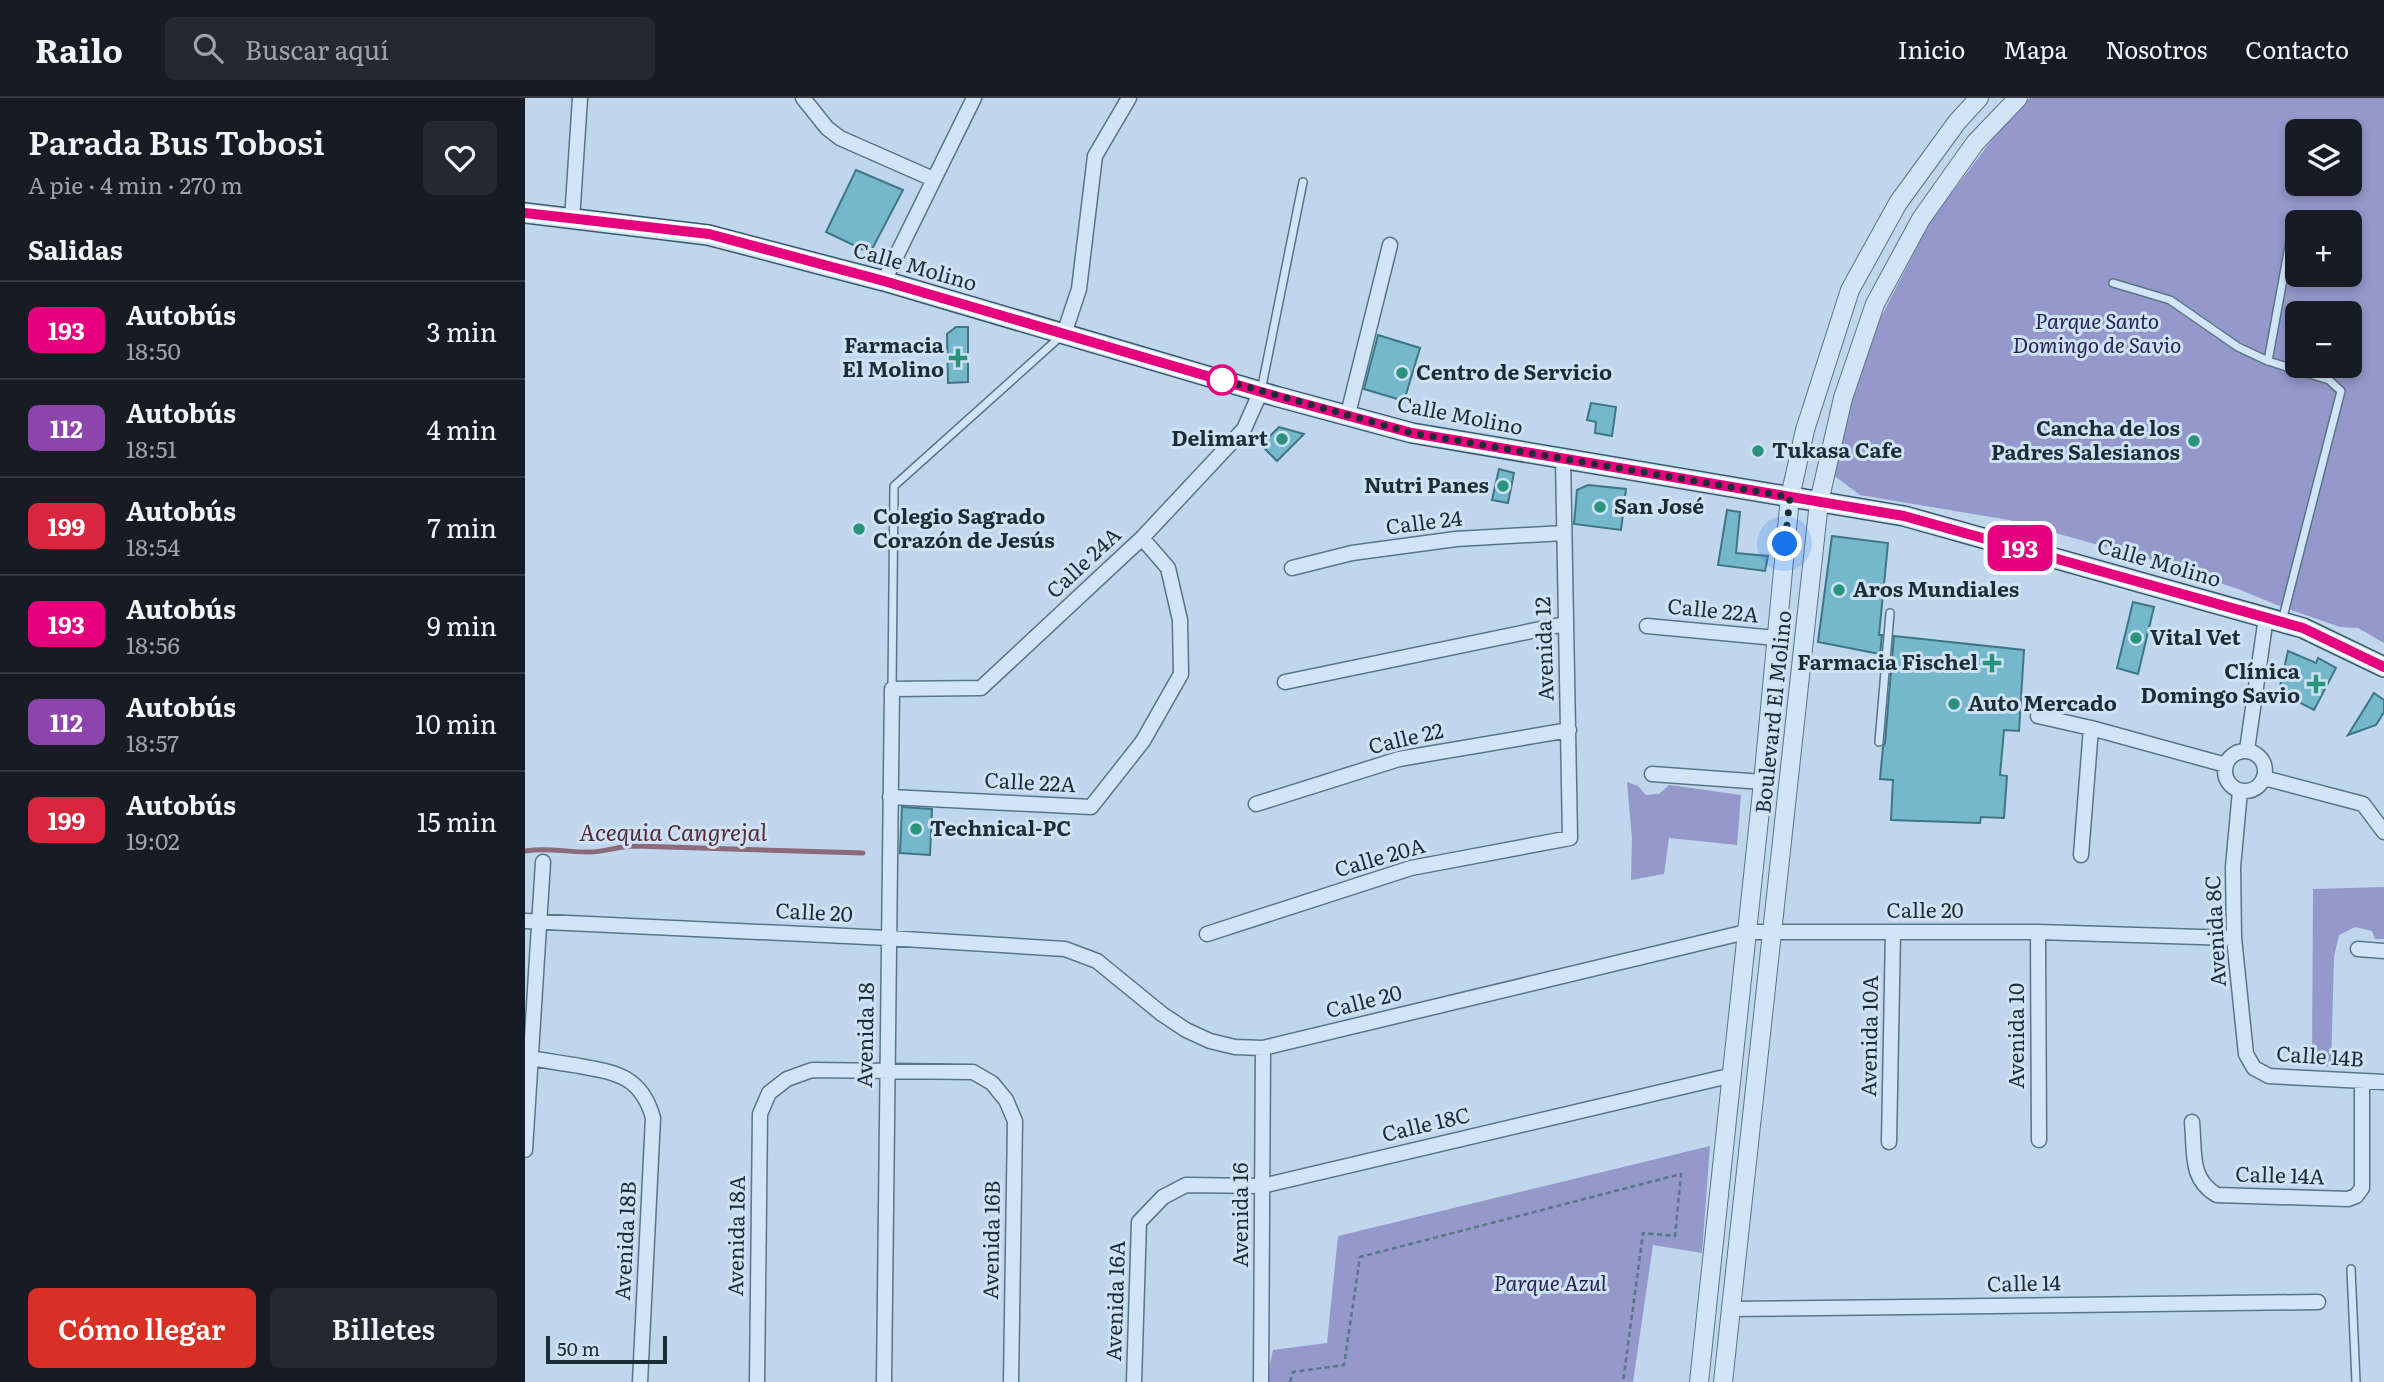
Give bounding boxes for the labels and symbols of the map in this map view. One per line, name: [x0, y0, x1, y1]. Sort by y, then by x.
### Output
street label: Calle Molino: [850, 232, 981, 297]
park label: Parque Santo Domingo de Savio: [2013, 304, 2181, 359]
place label: Farmacia El Molino: [842, 328, 945, 383]
marker: Farmacia El Molino: [950, 350, 966, 366]
place label: Centro de Servicio: [1416, 355, 1612, 386]
unlabelled marker: [1207, 365, 1237, 395]
marker: Centro de Servicio: [1394, 365, 1410, 381]
street label: Calle Molino: [1395, 386, 1526, 441]
place label: Cancha de los Padres Salesianos: [1991, 411, 2180, 466]
place label: Delimart: [1171, 421, 1269, 452]
marker: Delimart: [1274, 431, 1290, 447]
place label: Tukasa Cafe: [1772, 433, 1902, 464]
marker: Cancha de los Padres Salesianos: [2186, 433, 2202, 449]
marker: Tukasa Cafe: [1750, 443, 1766, 459]
place label: Nutri Panes: [1364, 468, 1489, 499]
marker: Nutri Panes: [1495, 478, 1511, 494]
place label: San José: [1614, 489, 1704, 520]
place label: Colegio Sagrado Corazón de Jesús: [873, 499, 1055, 554]
marker: San José: [1592, 499, 1608, 515]
street label: Calle 24: [1384, 500, 1464, 541]
street label: Calle 24A: [1038, 518, 1127, 604]
marker: Colegio Sagrado Corazón de Jesús: [851, 521, 867, 537]
line badge: 193: [1980, 525, 2060, 571]
your location: [1767, 526, 1802, 561]
street label: Calle Molino: [2094, 528, 2225, 593]
place label: Aros Mundiales: [1853, 572, 2019, 603]
marker: Aros Mundiales: [1831, 582, 1847, 598]
street label: Calle 22A: [1666, 588, 1761, 629]
street label: Avenida 12: [1525, 596, 1560, 702]
street label: Boulevard El Molino: [1745, 609, 1798, 815]
place label: Vital Vet: [2150, 620, 2241, 651]
marker: Vital Vet: [2128, 630, 2144, 646]
place label: Farmacia Fischel: [1797, 645, 1978, 676]
place label: Clínica Domingo Savio: [2140, 654, 2301, 709]
marker: Farmacia Fischel: [1984, 655, 2000, 671]
marker: Clínica Domingo Savio: [2306, 674, 2326, 694]
place label: Auto Mercado: [1968, 686, 2117, 717]
marker: Auto Mercado: [1946, 696, 1962, 712]
street label: Calle 22: [1365, 713, 1446, 760]
street label: Calle 22A: [984, 763, 1077, 798]
place label: Technical-PC: [930, 811, 1071, 842]
water label: Acequia Cangrejal: [579, 814, 767, 848]
marker: Technical-PC: [908, 821, 924, 837]
street label: Calle 20A: [1330, 828, 1429, 883]
street label: Avenida 8C: [2195, 875, 2232, 988]
street label: Calle 20: [775, 893, 854, 928]
street label: Calle 20: [1886, 893, 1964, 924]
street label: Avenida 10A: [1851, 974, 1884, 1097]
street label: Calle 20: [1322, 975, 1405, 1024]
street label: Avenida 18: [847, 982, 880, 1088]
street label: Avenida 10: [1999, 983, 2030, 1089]
street label: Calle 14B: [2275, 1036, 2365, 1073]
street label: Calle 18C: [1378, 1097, 1473, 1148]
street label: Calle 14A: [2235, 1156, 2326, 1191]
street label: Avenida 16: [1223, 1162, 1254, 1268]
street label: Avenida 18A: [718, 1175, 751, 1297]
street label: Avenida 18B: [605, 1180, 642, 1301]
street label: Avenida 16B: [973, 1180, 1006, 1300]
street label: Avenida 16A: [1096, 1240, 1131, 1362]
street label: Calle 14: [1987, 1265, 2062, 1298]
park label: Parque Azul: [1493, 1266, 1607, 1297]
scale bar: [546, 1333, 667, 1365]

